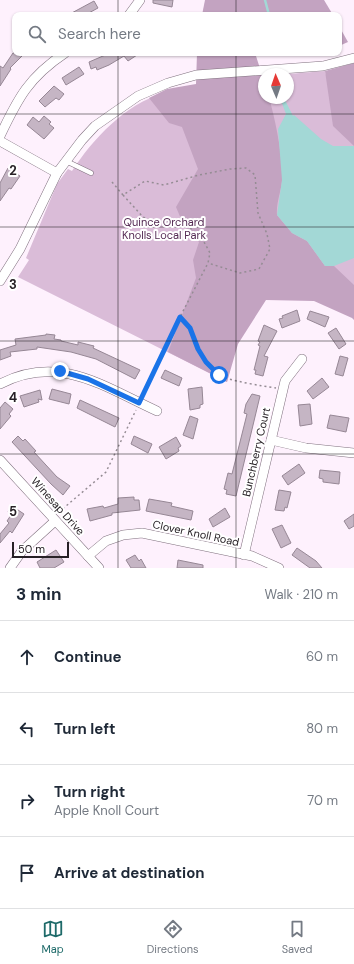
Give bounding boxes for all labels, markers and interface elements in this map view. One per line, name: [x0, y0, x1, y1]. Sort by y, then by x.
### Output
search box: [12, 12, 342, 56]
icon: search: [26, 23, 48, 45]
text: Search here: [58, 24, 141, 44]
north arrow: [258, 68, 294, 104]
text: 2: [9, 162, 17, 179]
park label: Quince Orchard Knolls Local Park: [122, 215, 206, 242]
text: 3: [9, 276, 17, 293]
route end: [51, 362, 69, 380]
route start: [210, 366, 228, 384]
text: 4: [9, 389, 17, 406]
street label: Bunchberry Court: [239, 406, 273, 498]
street label: Winesap Drive: [28, 474, 88, 538]
text: 5: [9, 503, 17, 520]
street label: Clover Knoll Road: [151, 517, 241, 549]
scale bar: [12, 540, 69, 559]
text: 50 m: [18, 542, 45, 556]
text: 3 min: [16, 583, 61, 605]
text: Walk · 210 m: [265, 586, 338, 603]
icon: ahead: [16, 646, 38, 668]
text: Continue: [54, 647, 122, 667]
text: 60 m: [306, 648, 338, 665]
icon: left: [16, 718, 38, 740]
text: Turn left: [54, 719, 115, 739]
text: 80 m: [306, 720, 338, 737]
text: Turn right: [54, 782, 125, 802]
icon: right: [16, 790, 38, 812]
text: 70 m: [307, 792, 338, 809]
text: Apple Knoll Court: [54, 802, 159, 819]
icon: arrive: [16, 862, 38, 884]
text: Arrive at destination: [54, 863, 205, 883]
tab: Map: [42, 918, 64, 956]
tab: Directions: [147, 918, 199, 956]
tab: Saved: [282, 918, 312, 956]

